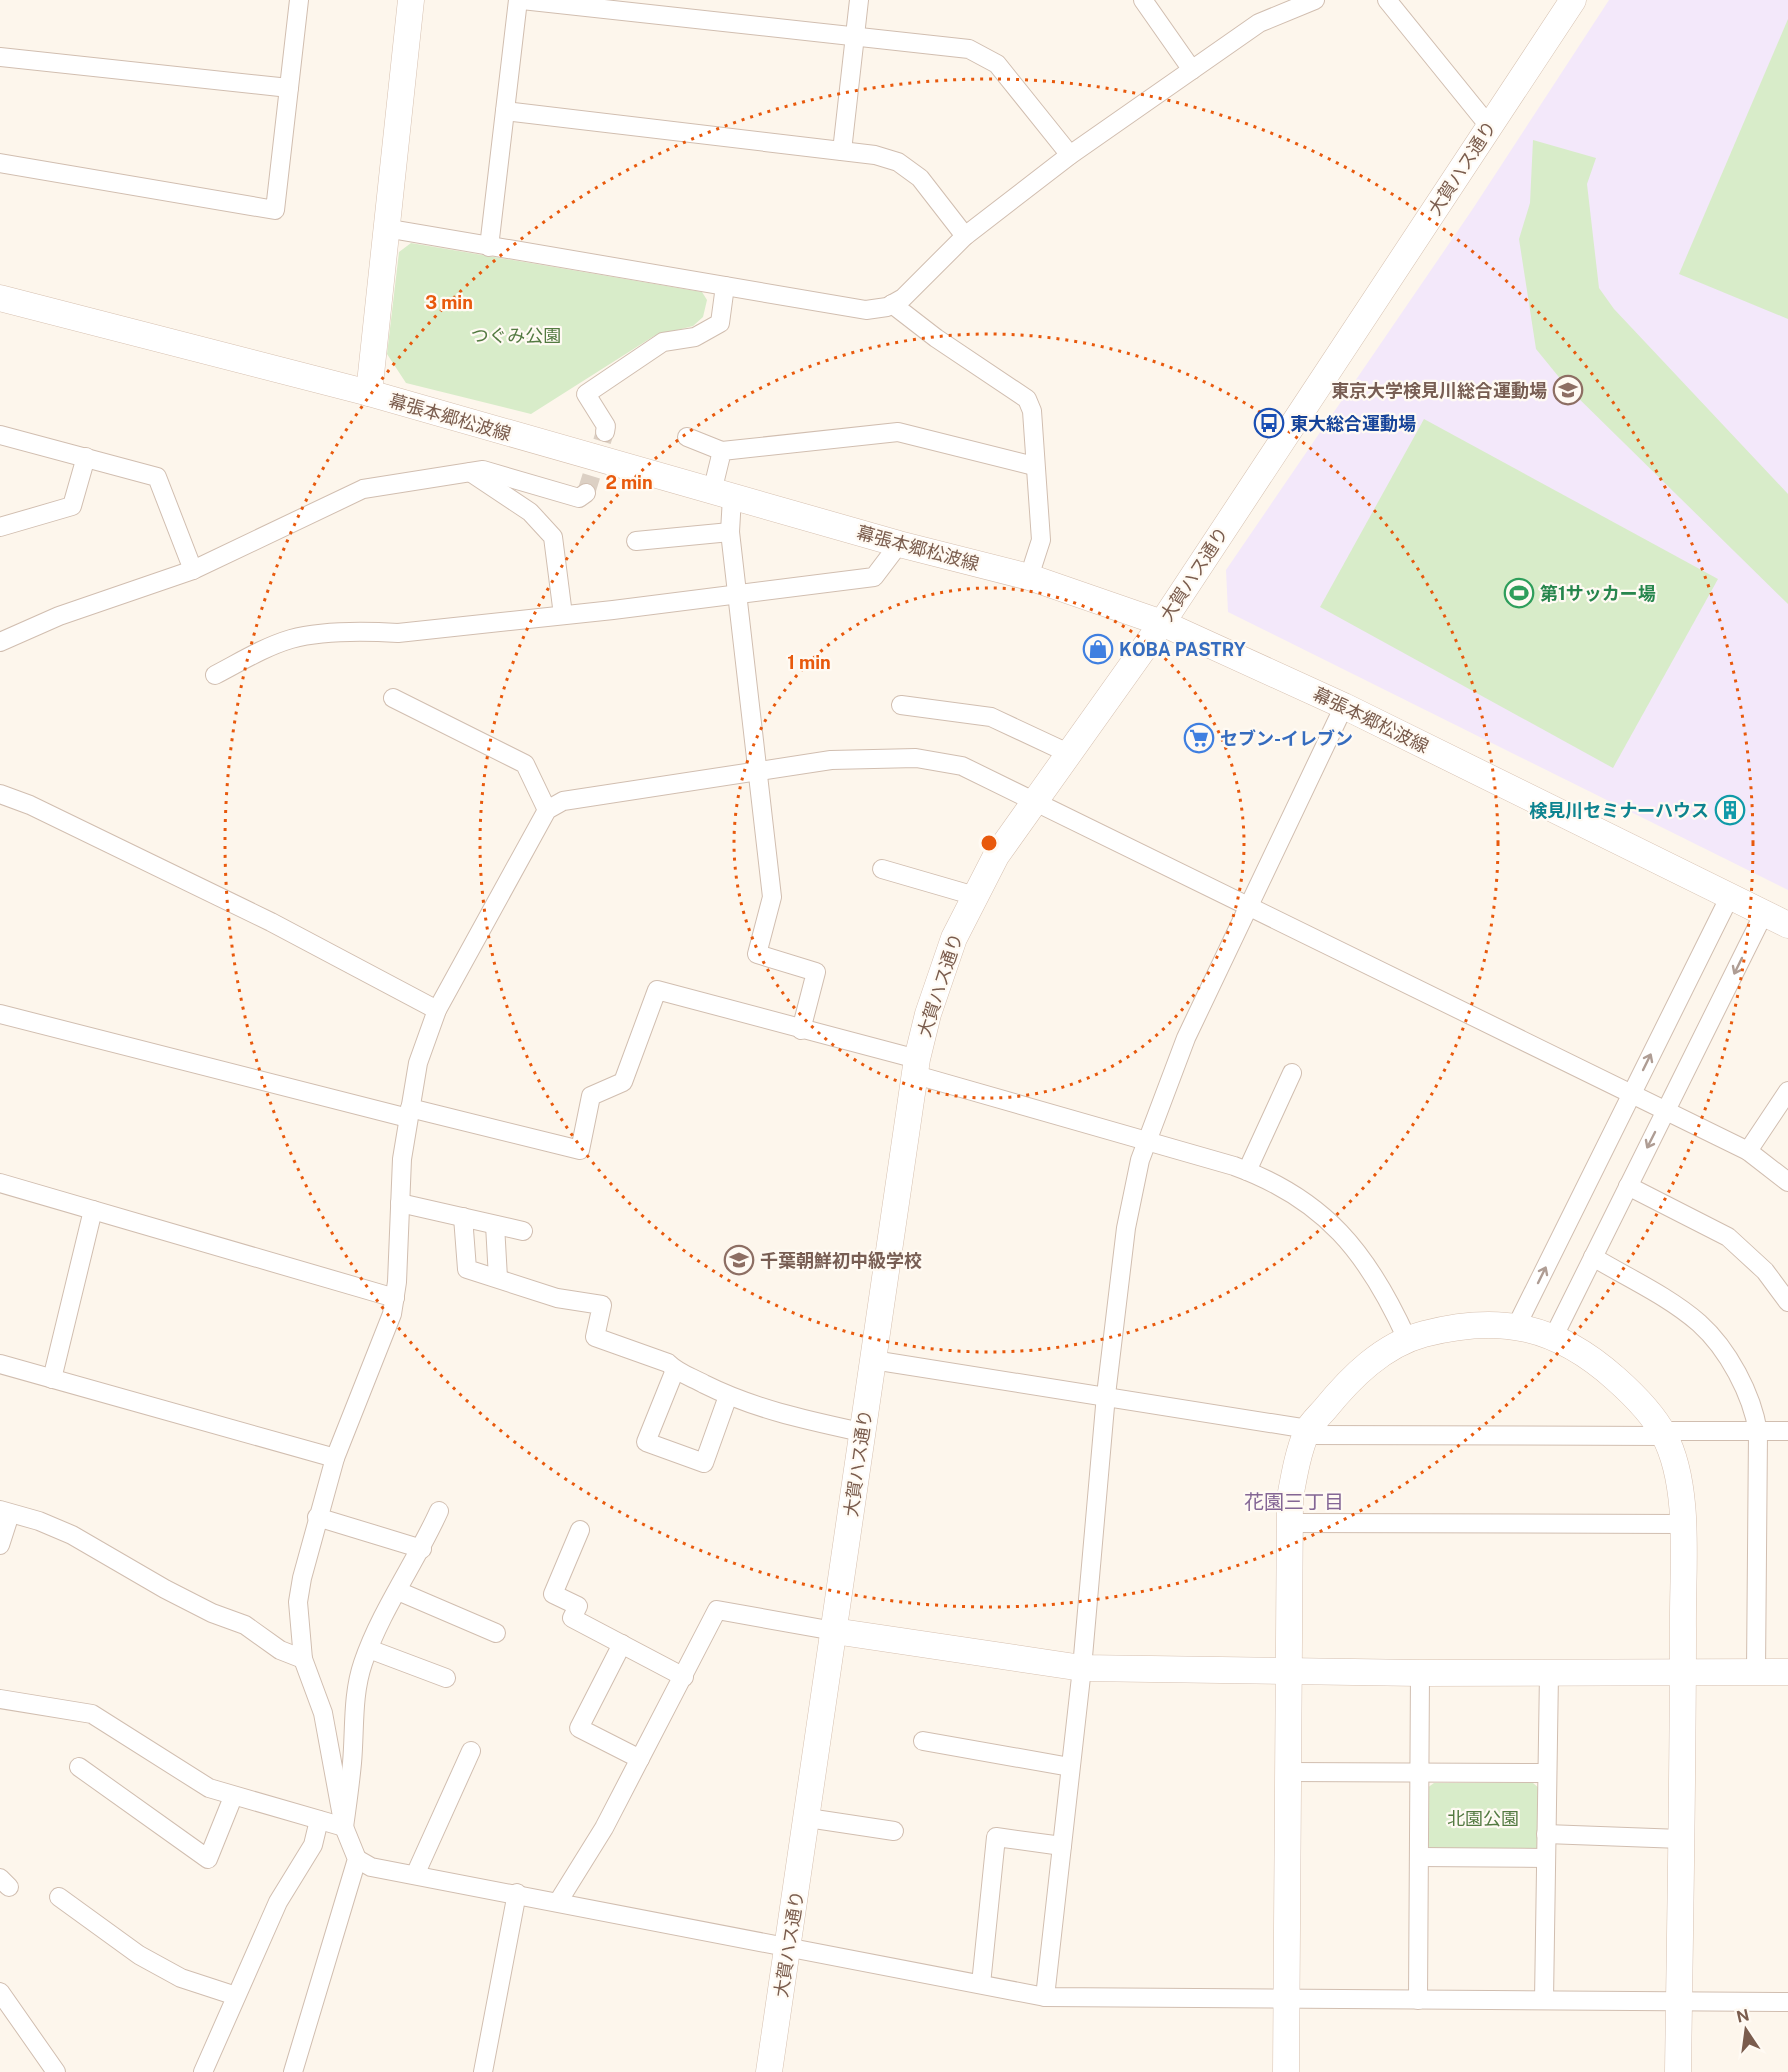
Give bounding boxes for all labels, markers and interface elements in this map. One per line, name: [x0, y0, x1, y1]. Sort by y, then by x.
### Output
street label: 大賀ハス通り: [1424, 117, 1500, 219]
text: 3 min: [425, 292, 473, 313]
park label: つぐみ公園: [471, 325, 561, 346]
school or university icon: 東京大学検見川総合運動場: [1552, 374, 1584, 406]
place label: 東京大学検見川総合運動場: [1331, 380, 1547, 401]
street label: 幕張本郷松波線: [387, 390, 513, 444]
bus stop icon: 東大総合運動場: [1253, 407, 1285, 439]
place label: 東大総合運動場: [1290, 413, 1416, 434]
text: 2 min: [605, 472, 653, 493]
street label: 幕張本郷松波線: [854, 522, 982, 574]
street label: 大賀ハス通り: [1156, 523, 1232, 625]
sports icon: 第1サッカー場: [1503, 577, 1535, 609]
place label: 第1サッカー場: [1540, 583, 1656, 604]
shop icon: KOBA PASTRY: [1082, 633, 1114, 665]
place label: KOBA PASTRY: [1119, 639, 1246, 660]
text: 1 min: [787, 652, 831, 673]
street label: 幕張本郷松波線: [1310, 683, 1432, 757]
supermarket icon: セブン-イレブン: [1183, 722, 1215, 754]
place label: セブン-イレブン: [1220, 728, 1353, 749]
building icon: 検見川セミナーハウス: [1714, 794, 1746, 826]
place label: 検見川セミナーハウス: [1529, 800, 1709, 821]
centre of rings: [979, 833, 999, 853]
street label: 大賀ハス通り: [913, 930, 967, 1040]
one-way arrow: [1732, 956, 1743, 974]
one-way arrow: [1642, 1054, 1654, 1072]
one-way arrow: [1645, 1131, 1656, 1149]
school or university icon: 千葉朝鮮初中級学校: [723, 1244, 755, 1276]
place label: 千葉朝鮮初中級学校: [760, 1250, 922, 1271]
one-way arrow: [1537, 1266, 1549, 1284]
street label: 大賀ハス通り: [840, 1408, 876, 1518]
district label: 花園三丁目: [1244, 1490, 1344, 1514]
park label: 北園公園: [1447, 1808, 1519, 1829]
street label: 大賀ハス通り: [770, 1889, 808, 1999]
north arrow: [1716, 2000, 1776, 2060]
text: N: [1735, 2005, 1751, 2027]

